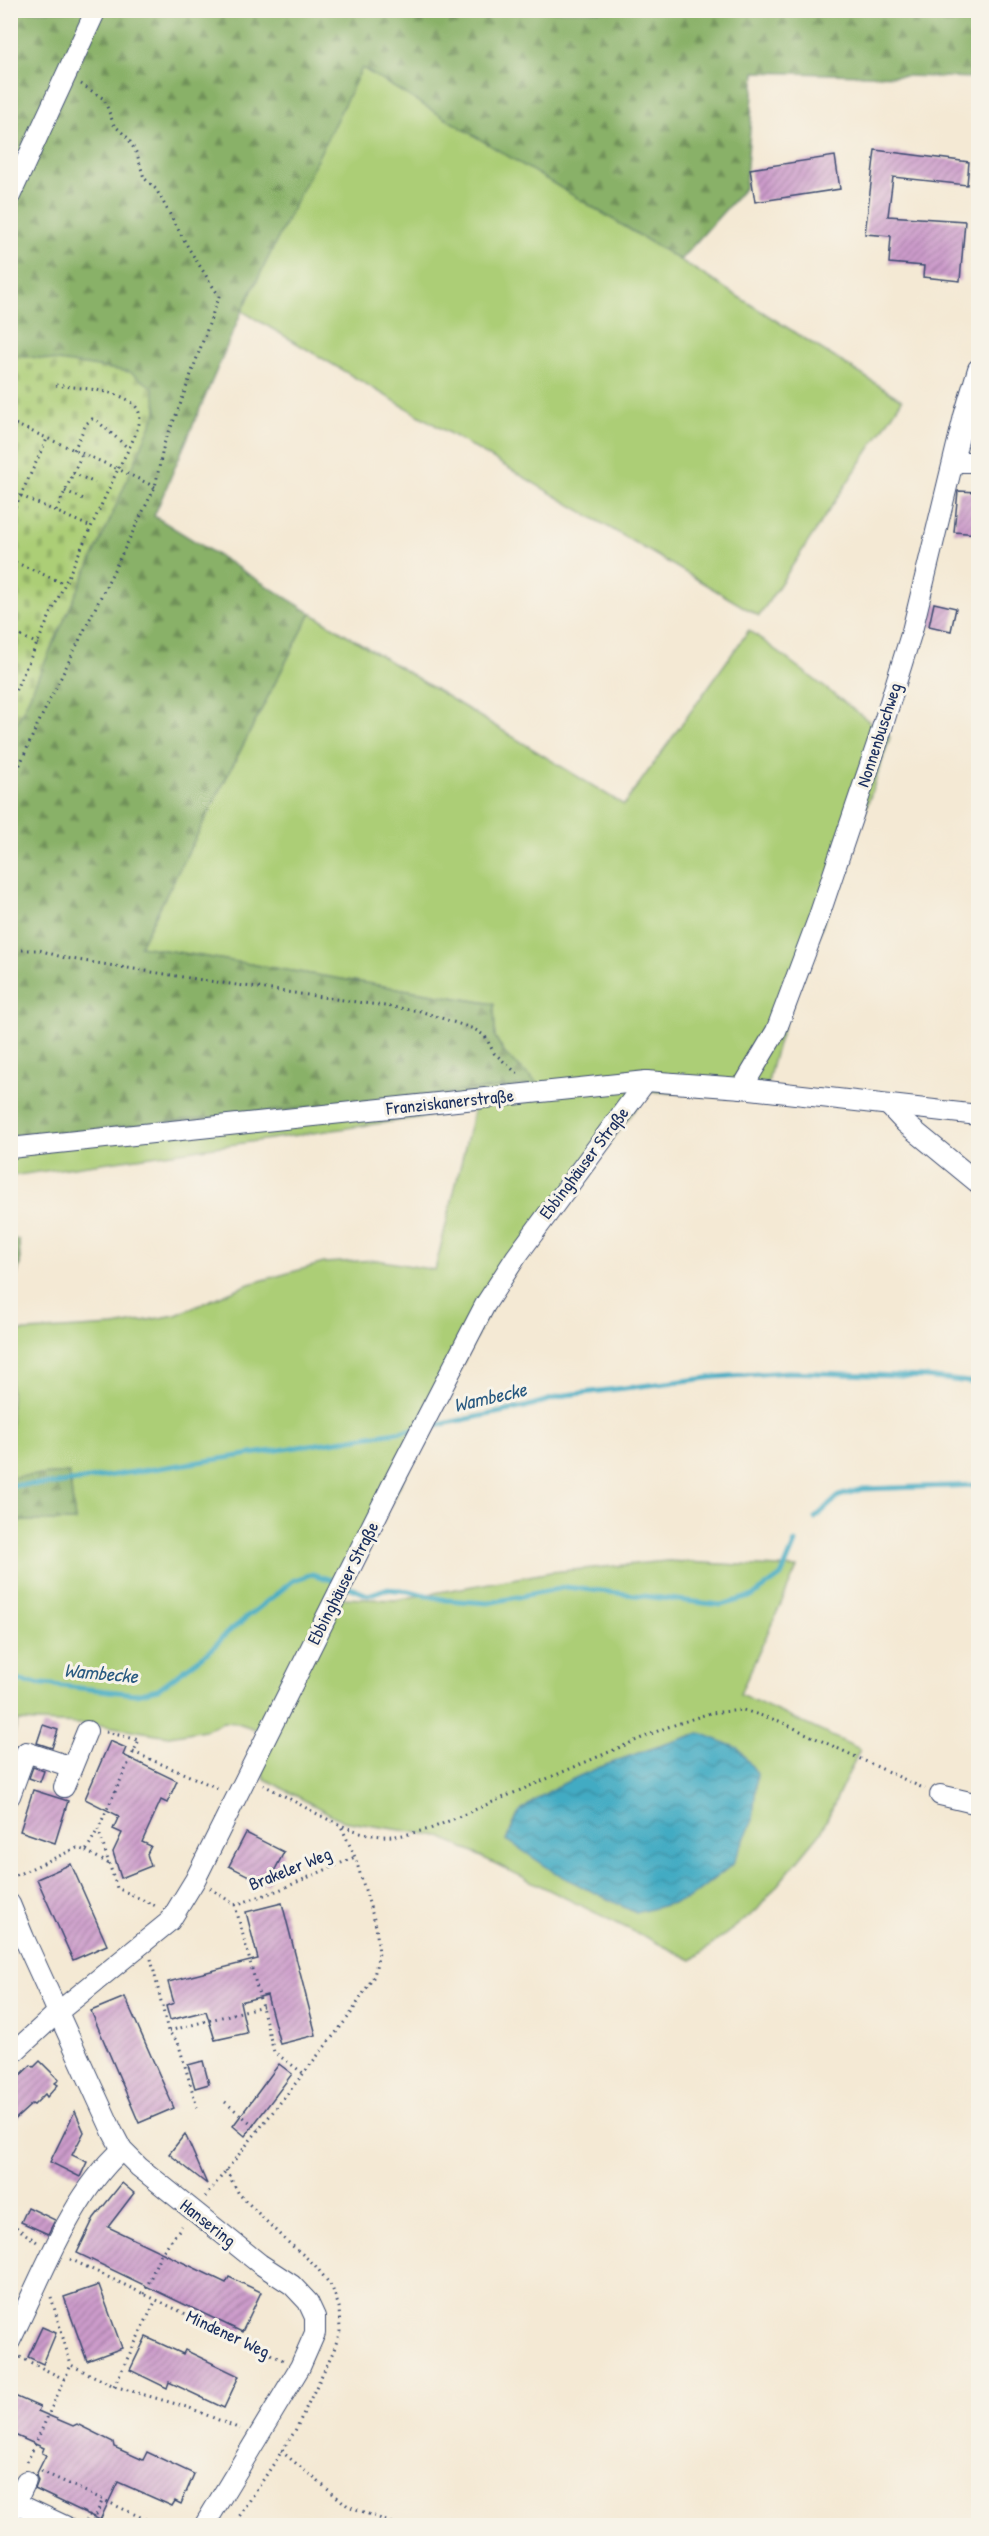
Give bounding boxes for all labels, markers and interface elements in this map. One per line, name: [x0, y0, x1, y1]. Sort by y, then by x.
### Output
street label: Nonnenbuschweg: [850, 680, 907, 790]
street label: Franziskanerstraße: [384, 1082, 515, 1121]
street label: Ebbinghäuser Straße: [533, 1101, 634, 1224]
water label: Wambecke: [451, 1375, 530, 1418]
street label: Ebbinghäuser Straße: [301, 1517, 384, 1649]
water label: Wambecke: [63, 1656, 140, 1689]
street label: Brakeler Weg: [245, 1841, 335, 1896]
street label: Hansering: [175, 2193, 242, 2252]
street label: Mindener Weg: [182, 2303, 274, 2364]

